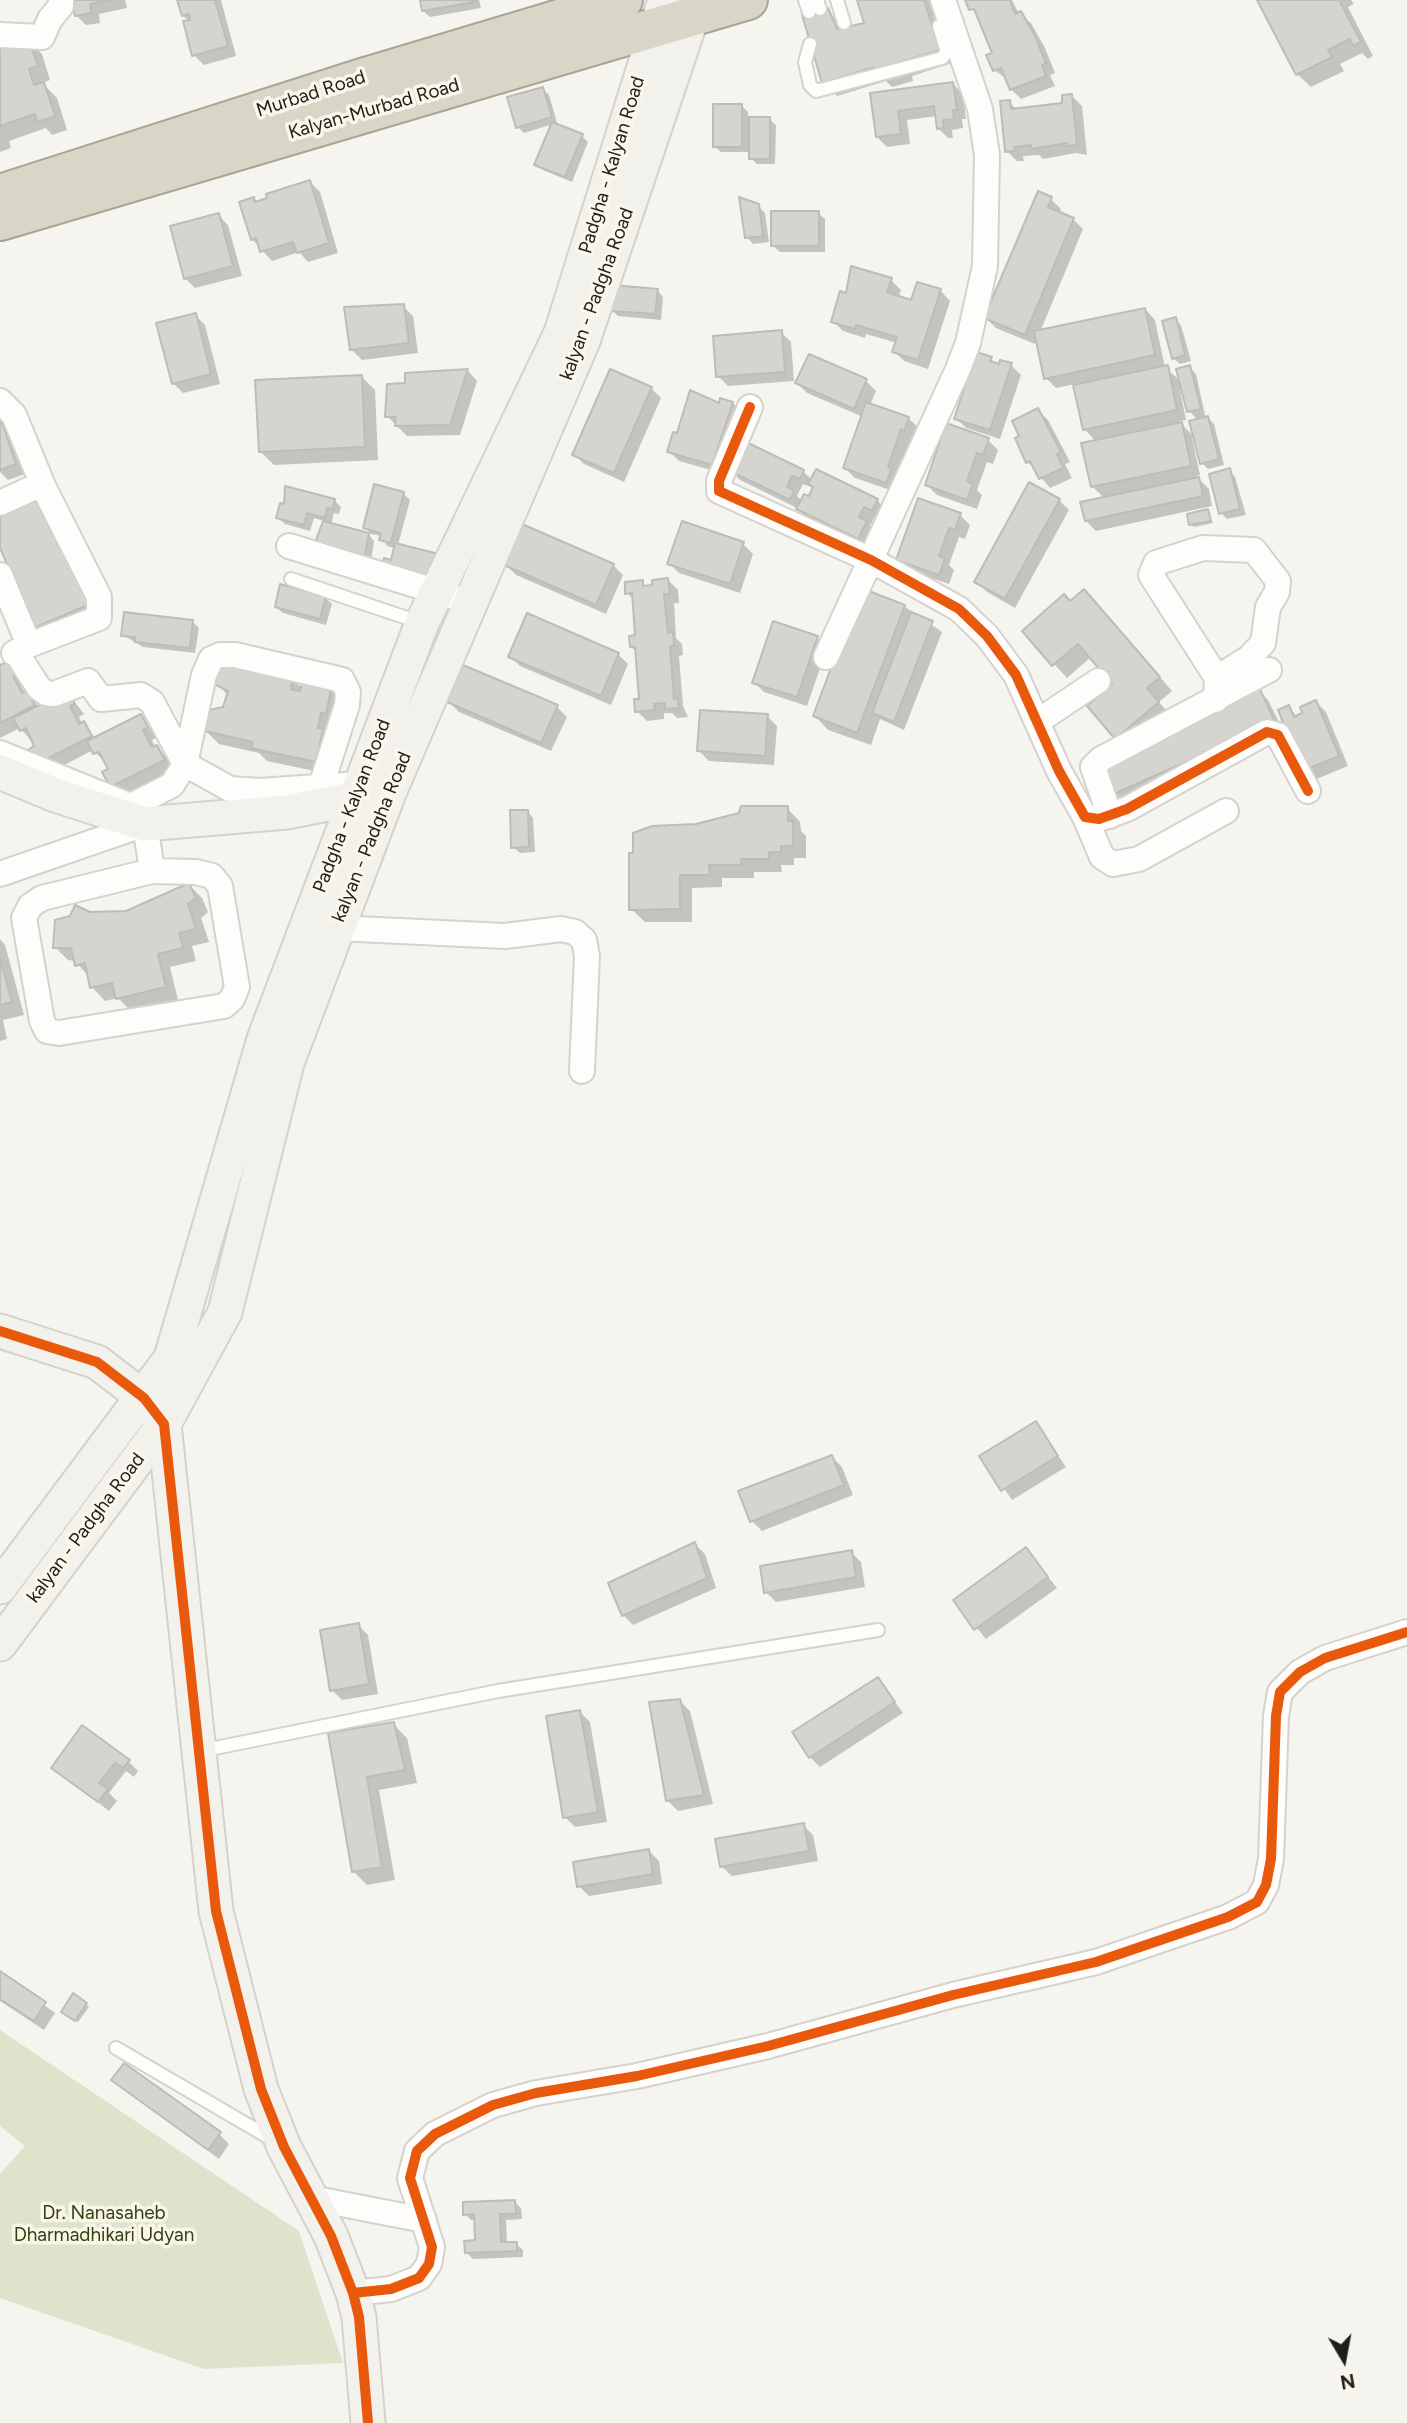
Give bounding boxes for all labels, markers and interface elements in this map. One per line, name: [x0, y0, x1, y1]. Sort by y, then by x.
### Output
street label: Murbad Road: [254, 66, 368, 122]
street label: Kalyan-Murbad Road: [286, 74, 462, 144]
street label: Padgha - Kalyan Road: [574, 74, 650, 256]
street label: kalyan - Padgha Road: [555, 205, 639, 383]
street label: Padgha - Kalyan Road: [308, 716, 396, 896]
street label: kalyan - Padgha Road: [327, 748, 417, 926]
street label: kalyan - Padgha Road: [22, 1449, 150, 1607]
park label: Dr. Nanasaheb Dharmadhikari Udyan: [14, 2202, 194, 2246]
north arrow: [1309, 2325, 1379, 2395]
text: N: [1339, 2369, 1357, 2394]

